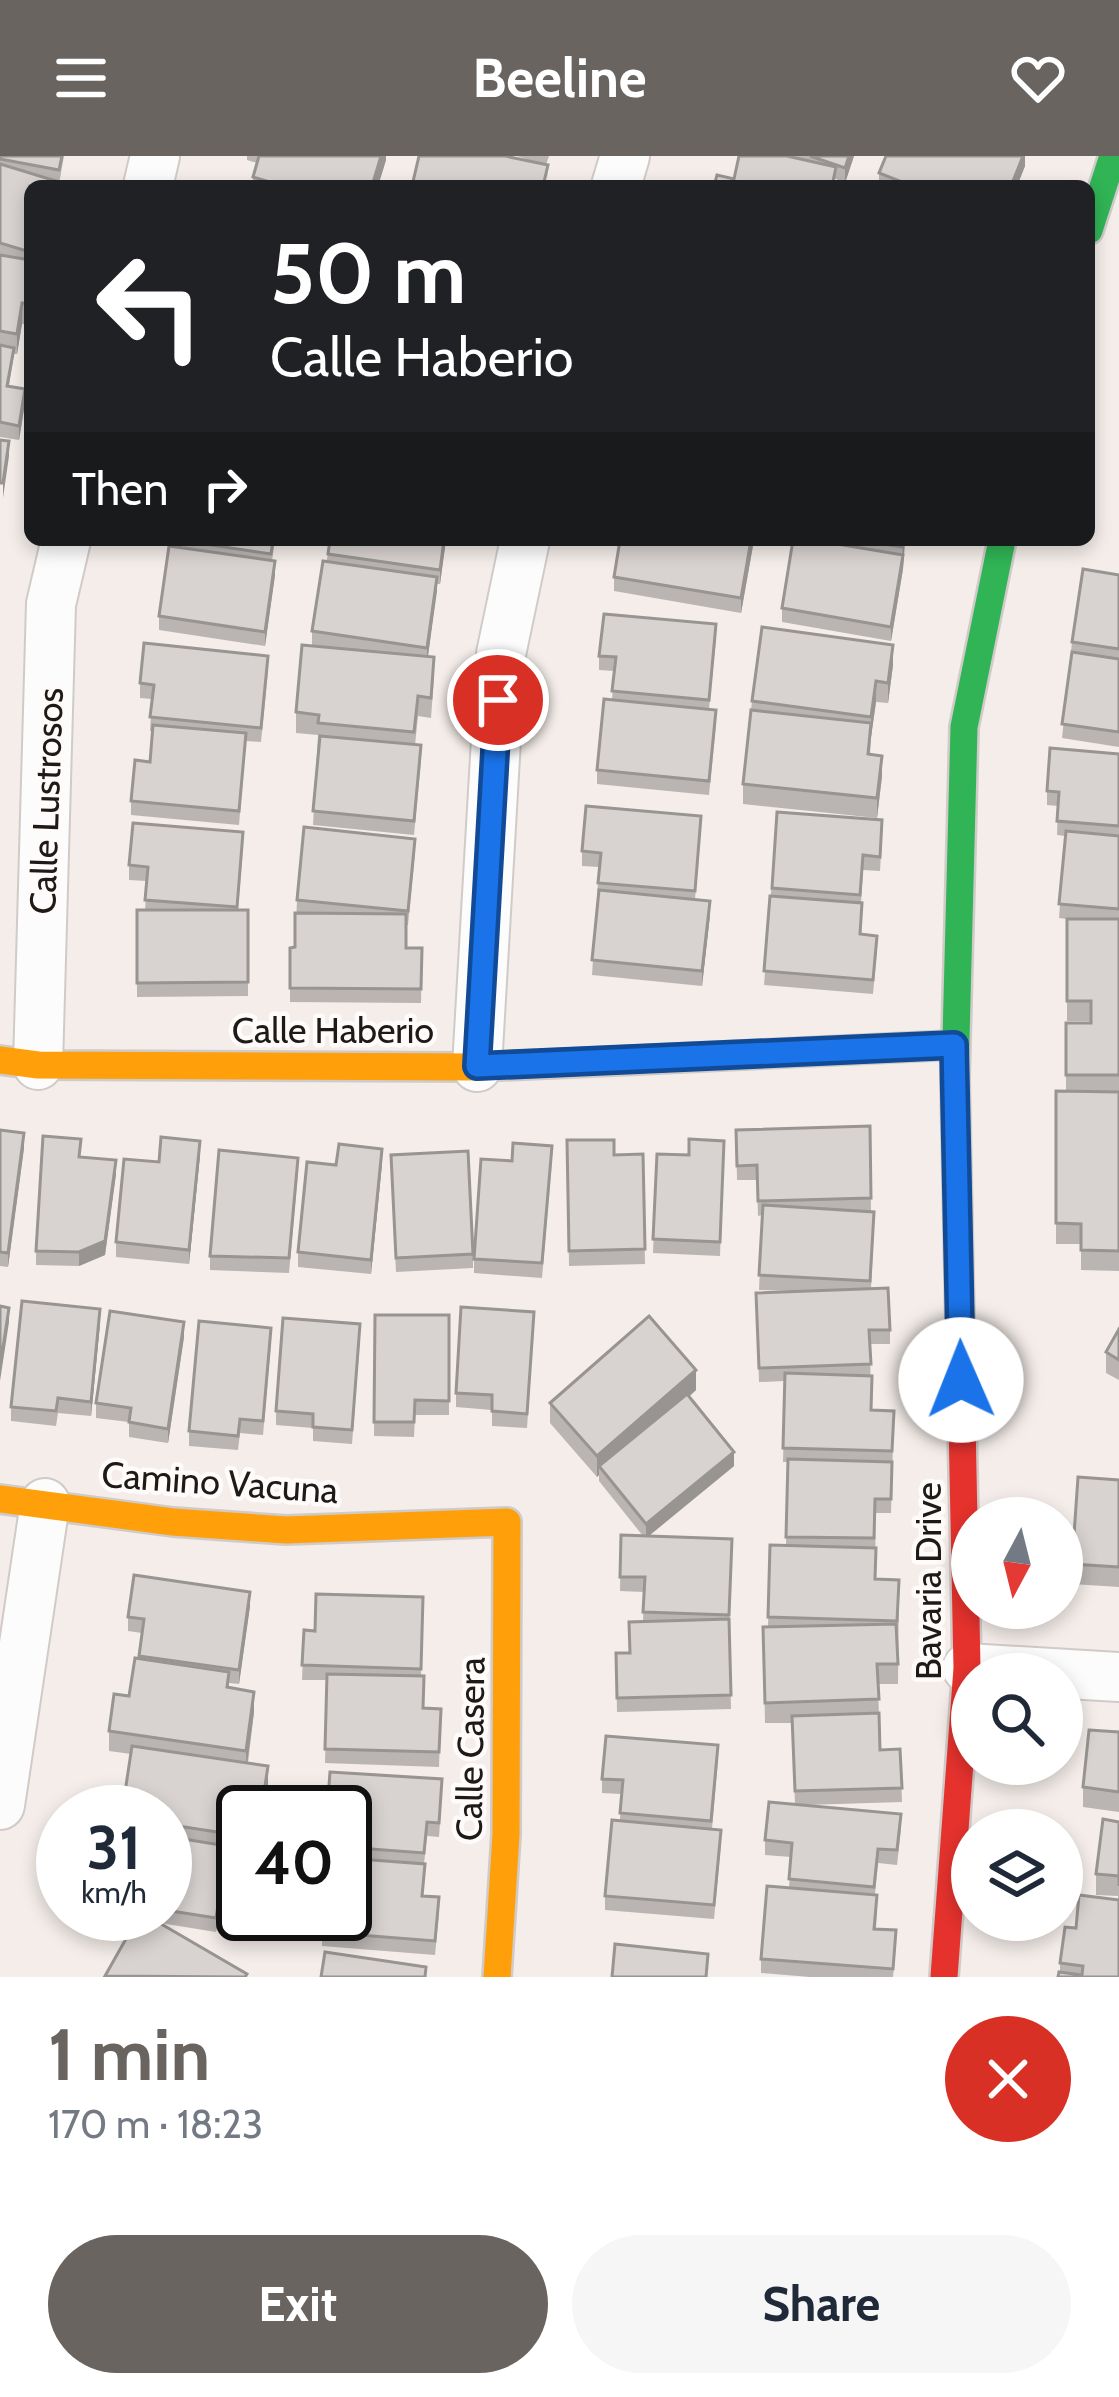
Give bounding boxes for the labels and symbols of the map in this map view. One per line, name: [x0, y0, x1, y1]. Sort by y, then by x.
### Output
pin: [447, 649, 549, 751]
street label: Calle Lustrosos: [20, 687, 72, 915]
street label: Calle Haberio: [232, 1008, 434, 1052]
position arrow: [898, 1317, 1024, 1443]
street label: Camino Vacuna: [100, 1452, 340, 1512]
street label: Bavaria Drive: [906, 1482, 950, 1680]
north arrow: [951, 1497, 1083, 1629]
street label: Calle Casera: [446, 1657, 494, 1841]
speed limit sign: 40: [216, 1785, 372, 1941]

